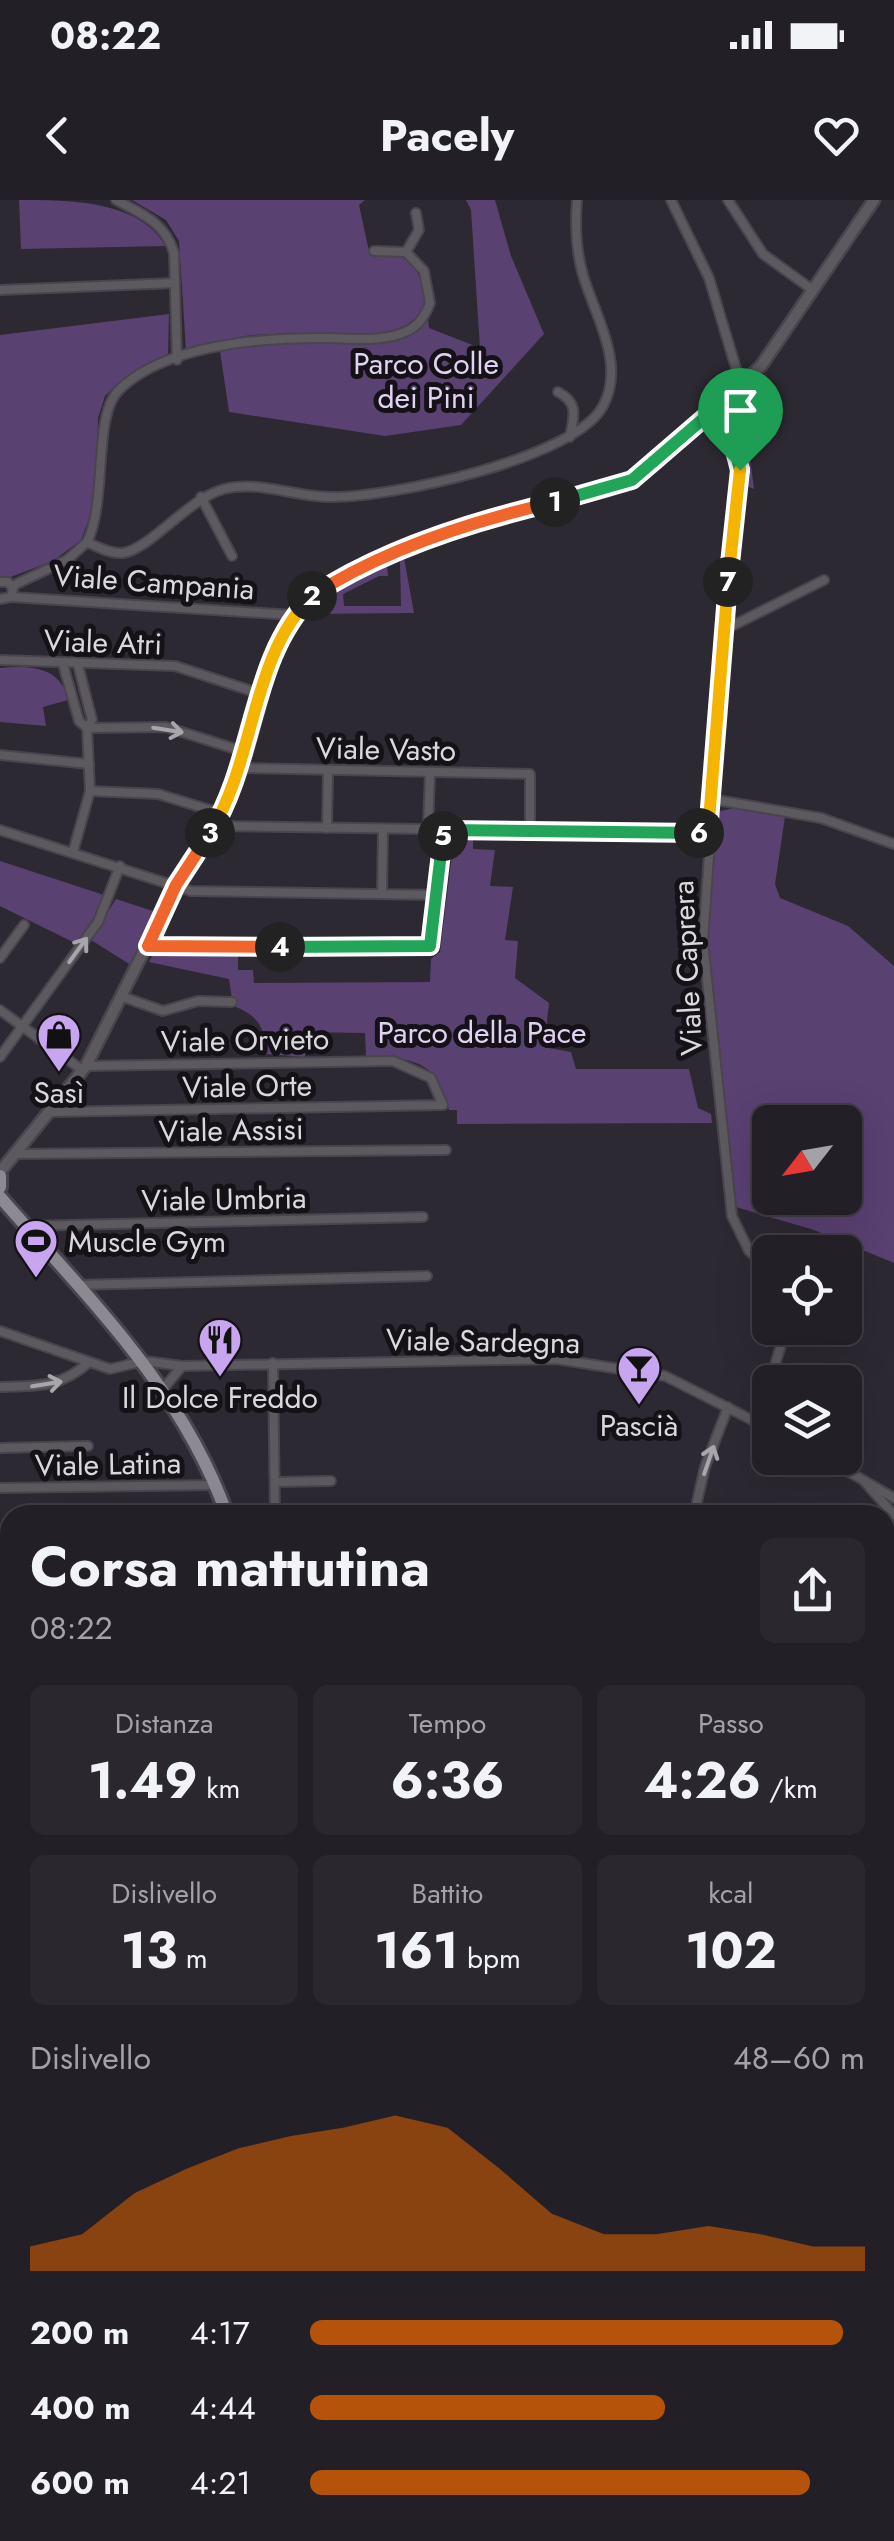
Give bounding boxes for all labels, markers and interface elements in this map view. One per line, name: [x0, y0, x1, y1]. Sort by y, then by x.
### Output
text: 08:22: [50, 8, 161, 63]
text: Pacely: [380, 103, 514, 168]
icon: back: [30, 108, 85, 163]
icon: heart: [809, 108, 864, 163]
park label: Parco Colle dei Pini: [353, 342, 499, 419]
pin: [698, 368, 783, 471]
icon: arrive: [713, 383, 768, 438]
pin: 1: [530, 477, 580, 527]
text: 1: [548, 481, 562, 522]
street label: Viale Campania: [52, 554, 256, 610]
pin: 7: [703, 557, 753, 607]
text: 7: [720, 561, 736, 602]
pin: 2: [287, 571, 337, 621]
text: 2: [303, 575, 321, 616]
street label: Viale Atri: [43, 618, 163, 666]
one-way arrow: [151, 721, 183, 740]
street label: Viale Vasto: [315, 726, 457, 772]
pin: 3: [185, 808, 235, 858]
pin: 6: [674, 808, 724, 858]
pin: 5: [418, 811, 468, 861]
text: 3: [201, 812, 219, 853]
text: 6: [690, 812, 708, 853]
text: 5: [434, 815, 452, 856]
street label: Viale Caprera: [661, 879, 713, 1057]
pin: 4: [255, 922, 305, 972]
text: 4: [270, 926, 290, 967]
one-way arrow: [68, 937, 89, 965]
park label: Parco della Pace: [377, 1011, 587, 1054]
shop icon: Sasì: [36, 1012, 82, 1073]
street label: Viale Orvieto: [160, 1017, 330, 1063]
street label: Viale Orte: [182, 1063, 312, 1109]
place label: Sasì: [34, 1071, 84, 1114]
north arrow: [752, 1105, 862, 1215]
map controls: [752, 1105, 862, 1475]
street label: Viale Assisi: [158, 1107, 304, 1153]
street label: Viale Umbria: [141, 1176, 307, 1222]
sports icon: Muscle Gym: [13, 1218, 59, 1279]
place label: Muscle Gym: [68, 1220, 226, 1263]
button: locate: [752, 1235, 862, 1345]
restaurant icon: Il Dolce Freddo: [197, 1317, 243, 1378]
street label: Viale Sardegna: [385, 1318, 581, 1364]
bar icon: Pascià: [616, 1345, 662, 1406]
button: layers: [752, 1365, 862, 1475]
one-way arrow: [30, 1374, 63, 1392]
place label: Il Dolce Freddo: [122, 1376, 318, 1419]
place label: Pascià: [600, 1404, 678, 1447]
street label: Viale Latina: [34, 1441, 182, 1487]
one-way arrow: [701, 1445, 719, 1477]
text: Corsa mattutina: [30, 1527, 430, 1607]
button: share: [760, 1538, 865, 1643]
text: 08:22: [30, 1605, 113, 1651]
text: Distanza: [115, 1703, 214, 1744]
text: Tempo: [409, 1703, 486, 1744]
text: Passo: [698, 1703, 764, 1744]
text: 1.49: [88, 1744, 198, 1817]
text: 6:36: [390, 1744, 505, 1817]
text: 4:26: [644, 1744, 761, 1817]
text: km: [198, 1768, 240, 1809]
text: /km: [761, 1768, 818, 1809]
text: Dislivello: [111, 1873, 217, 1914]
text: Battito: [412, 1873, 483, 1914]
text: kcal: [708, 1873, 753, 1914]
text: 13: [121, 1914, 177, 1987]
text: 161: [374, 1914, 459, 1987]
text: 102: [685, 1914, 777, 1987]
text: m: [177, 1938, 208, 1979]
text: bpm: [459, 1938, 521, 1979]
text: Dislivello: [30, 2035, 151, 2081]
text: 48–60 m: [733, 2035, 865, 2081]
text: 200 m: [30, 2310, 129, 2356]
text: 4:17: [190, 2310, 249, 2356]
text: 400 m: [30, 2385, 131, 2431]
text: 4:44: [190, 2385, 256, 2431]
text: 600 m: [30, 2460, 130, 2506]
text: 4:21: [190, 2460, 251, 2506]

